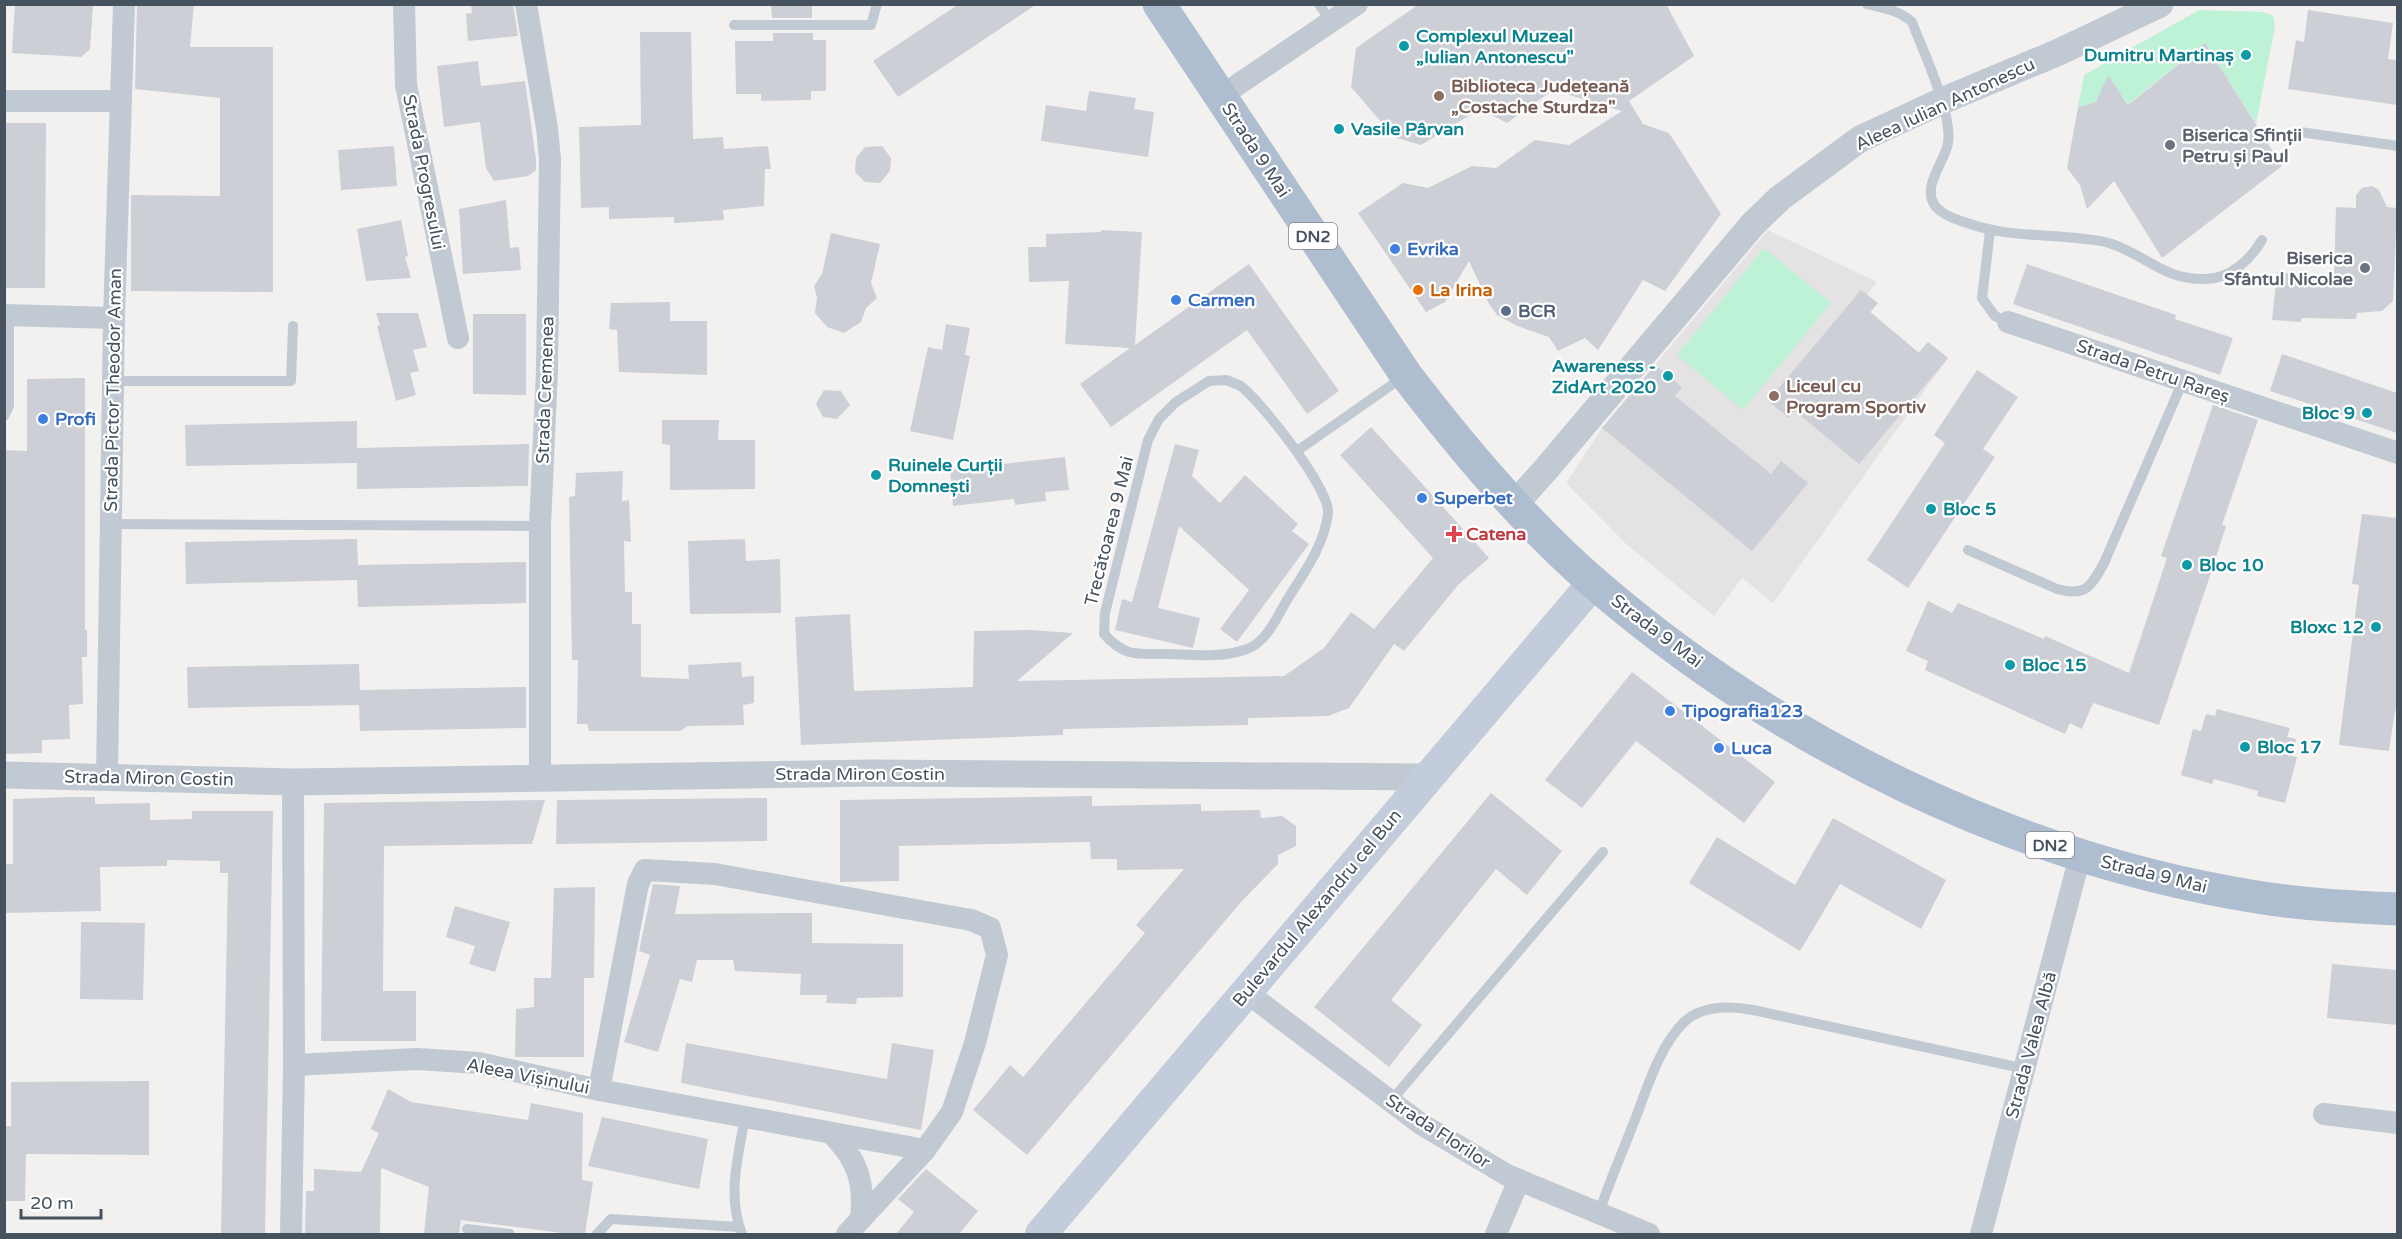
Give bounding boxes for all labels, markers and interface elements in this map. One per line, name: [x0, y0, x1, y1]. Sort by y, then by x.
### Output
place label: Complexul Muzeal „Iulian Antonescu": [1416, 25, 1574, 68]
marker: Complexul Muzeal „Iulian Antonescu": [1397, 39, 1411, 53]
place label: Dumitru Martinaș: [2084, 44, 2234, 66]
marker: Dumitru Martinaș: [2239, 48, 2253, 62]
street label: Aleea Iulian Antonescu: [1852, 53, 2038, 155]
place label: Biblioteca Județeană „Costache Sturdza": [1451, 75, 1629, 118]
marker: Biblioteca Județeană „Costache Sturdza": [1432, 89, 1446, 103]
street label: Strada Progresului: [398, 92, 450, 252]
street label: Strada 9 Mai: [1217, 98, 1295, 202]
place label: Vasile Pârvan: [1351, 118, 1464, 140]
marker: Vasile Pârvan: [1332, 122, 1346, 136]
place label: Biserica Sfinții Petru și Paul: [2182, 124, 2302, 167]
marker: Biserica Sfinții Petru și Paul: [2163, 138, 2177, 152]
road number: DN2: [1289, 223, 1337, 249]
place label: Evrika: [1407, 238, 1459, 260]
marker: Evrika: [1388, 242, 1402, 256]
place label: Biserica Sfântul Nicolae: [2224, 247, 2353, 290]
marker: Biserica Sfântul Nicolae: [2358, 261, 2372, 275]
street label: Strada Pictor Theodor Aman: [100, 268, 126, 512]
place label: La Irina: [1430, 279, 1493, 301]
marker: La Irina: [1411, 283, 1425, 297]
place label: Carmen: [1188, 289, 1255, 311]
marker: Carmen: [1169, 293, 1183, 307]
place label: BCR: [1518, 300, 1556, 322]
marker: BCR: [1499, 304, 1513, 318]
street label: Strada Cremenea: [531, 316, 559, 464]
street label: Strada Petru Rareș: [2074, 334, 2232, 408]
place label: Awareness - ZidArt 2020: [1552, 355, 1656, 398]
marker: Awareness - ZidArt 2020: [1661, 369, 1675, 383]
place label: Liceul cu Program Sportiv: [1786, 375, 1927, 418]
marker: Liceul cu Program Sportiv: [1767, 389, 1781, 403]
place label: Bloc 9: [2302, 402, 2355, 424]
marker: Bloc 9: [2360, 406, 2374, 420]
place label: Profi: [55, 408, 96, 430]
marker: Profi: [36, 412, 50, 426]
place label: Ruinele Curții Domnești: [888, 454, 1003, 497]
street label: Trecătoarea 9 Mai: [1080, 454, 1138, 608]
marker: Ruinele Curții Domnești: [869, 468, 883, 482]
place label: Superbet: [1434, 487, 1513, 509]
marker: Superbet: [1415, 491, 1429, 505]
place label: Bloc 5: [1943, 498, 1996, 520]
marker: Bloc 5: [1924, 502, 1938, 516]
place label: Catena: [1466, 523, 1526, 545]
marker: Catena: [1447, 527, 1461, 541]
place label: Bloc 10: [2199, 554, 2264, 576]
marker: Bloc 10: [2180, 558, 2194, 572]
street label: Strada 9 Mai: [1607, 590, 1707, 672]
place label: Bloxc 12: [2290, 616, 2364, 638]
marker: Bloxc 12: [2369, 620, 2383, 634]
place label: Bloc 15: [2022, 654, 2087, 676]
marker: Bloc 15: [2003, 658, 2017, 672]
place label: Tipografia123: [1681, 700, 1803, 722]
marker: Tipografia123: [1663, 704, 1677, 718]
place label: Bloc 17: [2257, 736, 2322, 758]
place label: Luca: [1731, 737, 1772, 759]
marker: Bloc 17: [2238, 740, 2252, 754]
marker: Luca: [1712, 741, 1726, 755]
street label: Strada Miron Costin: [775, 763, 945, 785]
street label: Strada Miron Costin: [64, 766, 234, 790]
street label: Bulevardul Alexandru cel Bun: [1228, 805, 1406, 1011]
road number: DN2: [2026, 832, 2074, 858]
street label: Strada 9 Mai: [2099, 850, 2209, 898]
street label: Strada Valea Albă: [2001, 969, 2061, 1121]
street label: Aleea Vișinului: [465, 1053, 591, 1099]
street label: Strada Florilor: [1381, 1089, 1495, 1173]
scale bar: [21, 1182, 100, 1220]
text: 20 m: [30, 1192, 74, 1214]

